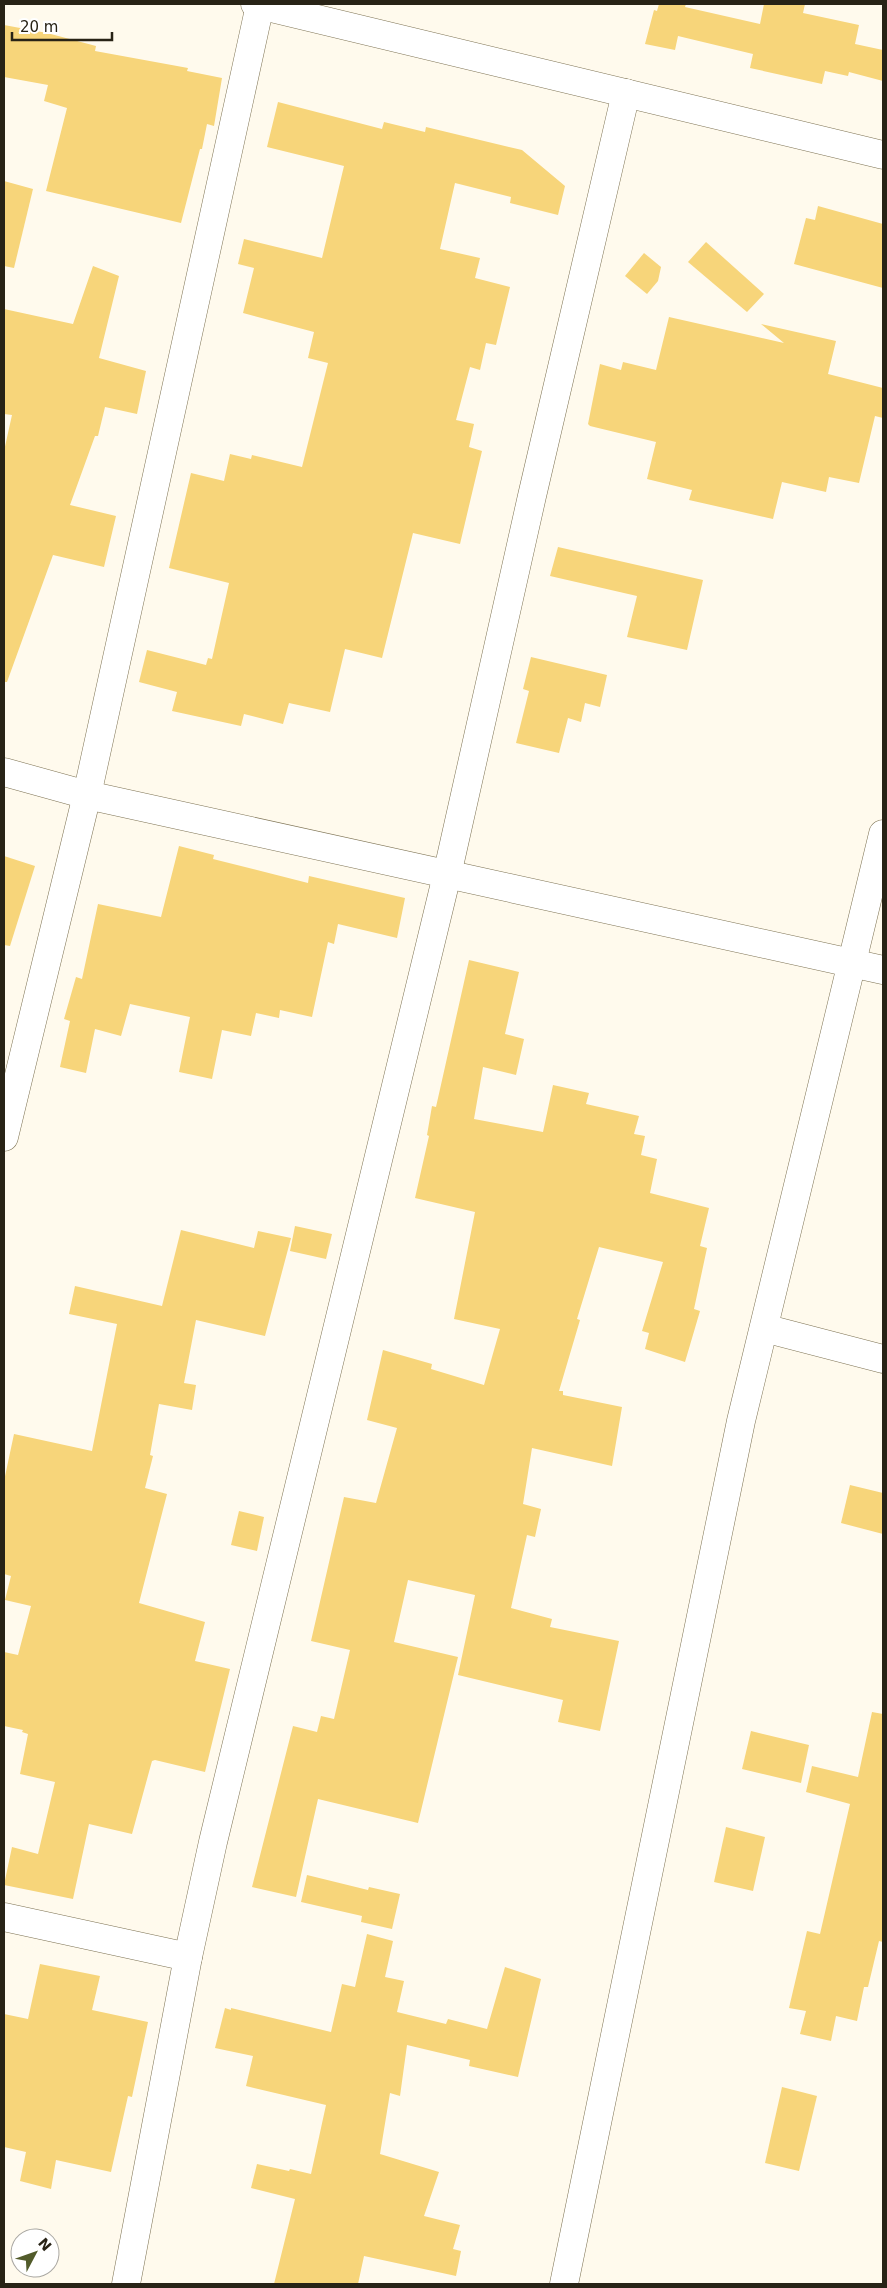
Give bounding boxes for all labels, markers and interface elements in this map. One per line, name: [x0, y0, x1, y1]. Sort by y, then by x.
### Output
scale bar: [12, 10, 112, 42]
text: 20 m: [20, 18, 58, 36]
north arrow: [10, 2228, 60, 2278]
text: N: [35, 2235, 55, 2254]

